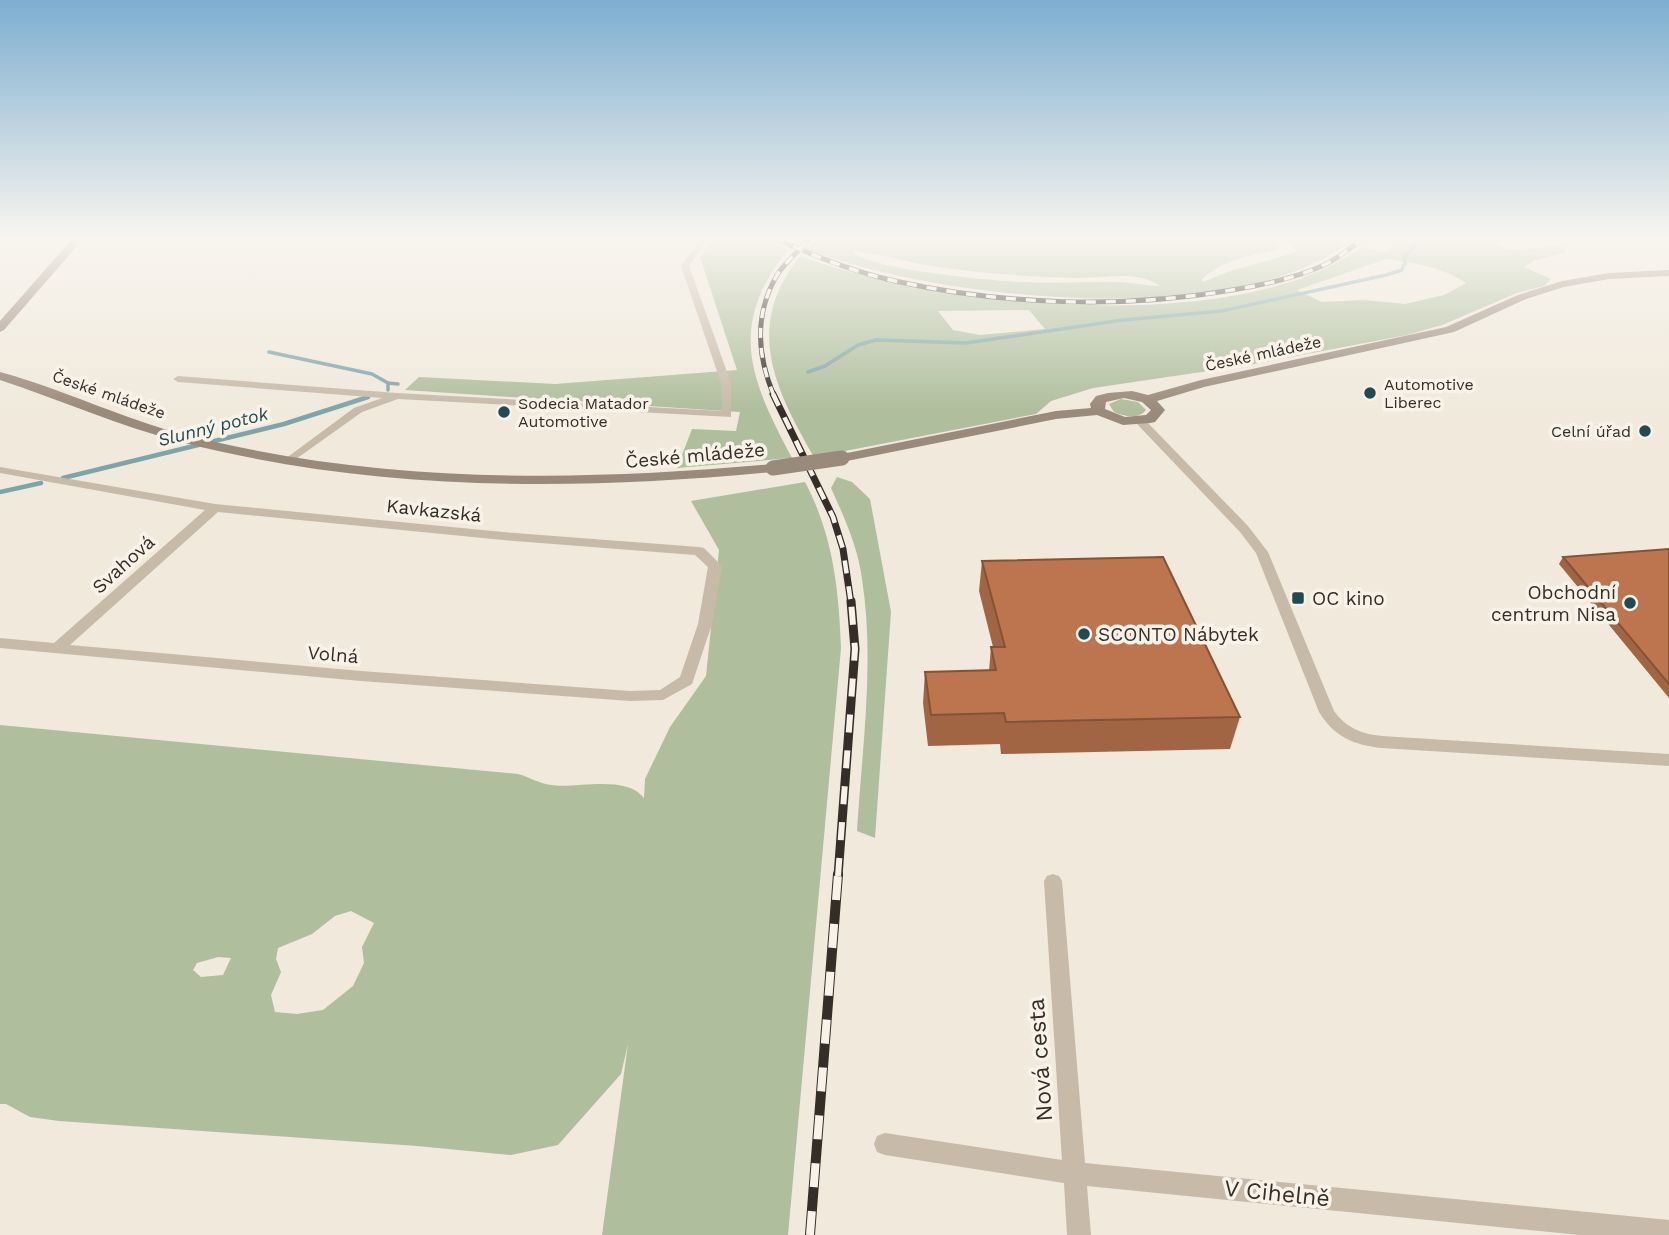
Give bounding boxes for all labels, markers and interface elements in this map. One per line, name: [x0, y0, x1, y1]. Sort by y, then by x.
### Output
street label: České mládeže: [1203, 332, 1323, 375]
street label: České mládeže: [50, 366, 168, 423]
place label: Automotive Liberec: [1384, 375, 1474, 412]
marker: Automotive Liberec: [1362, 385, 1378, 401]
place label: Sodecia Matador Automotive: [518, 394, 649, 431]
water label: Slunný potok: [156, 402, 271, 450]
marker: Sodecia Matador Automotive: [496, 404, 512, 420]
place label: Celní úřad: [1551, 422, 1631, 441]
marker: Celní úřad: [1637, 423, 1653, 439]
street label: České mládeže: [624, 438, 766, 473]
street label: Kavkazská: [385, 494, 483, 527]
street label: Svahová: [87, 530, 159, 598]
place label: Obchodní centrum Nisa: [1491, 581, 1616, 626]
place label: OC kino: [1312, 587, 1385, 610]
marker: OC kino: [1290, 590, 1306, 606]
marker: Obchodní centrum Nisa: [1622, 595, 1638, 611]
place label: SCONTO Nábytek: [1098, 623, 1259, 646]
marker: SCONTO Nábytek: [1076, 626, 1092, 642]
street label: Volná: [306, 641, 360, 668]
street label: Nová cesta: [1023, 997, 1058, 1122]
street label: V Cihelně: [1223, 1175, 1331, 1212]

